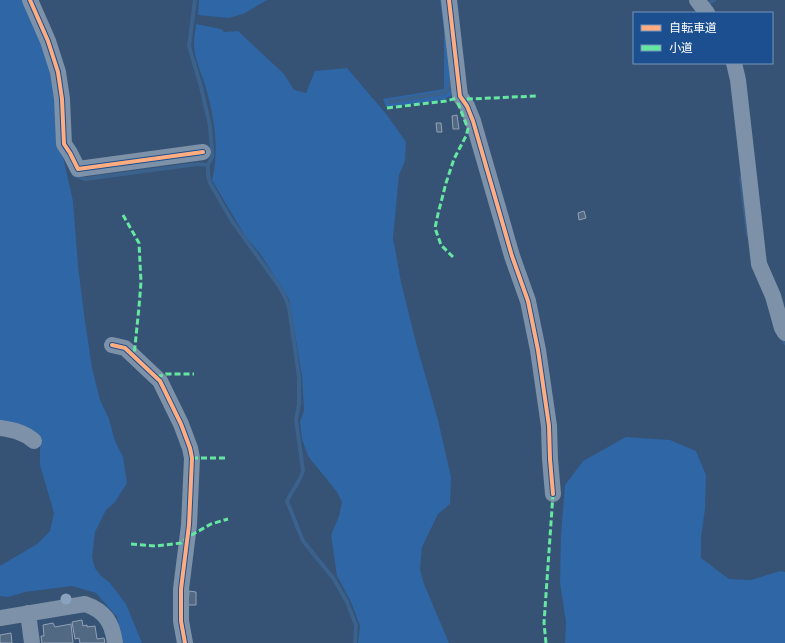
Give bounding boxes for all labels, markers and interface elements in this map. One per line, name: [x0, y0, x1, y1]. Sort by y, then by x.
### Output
legend: [633, 12, 773, 64]
text: 自転車道: [669, 20, 717, 34]
text: 小道: [669, 40, 693, 54]

